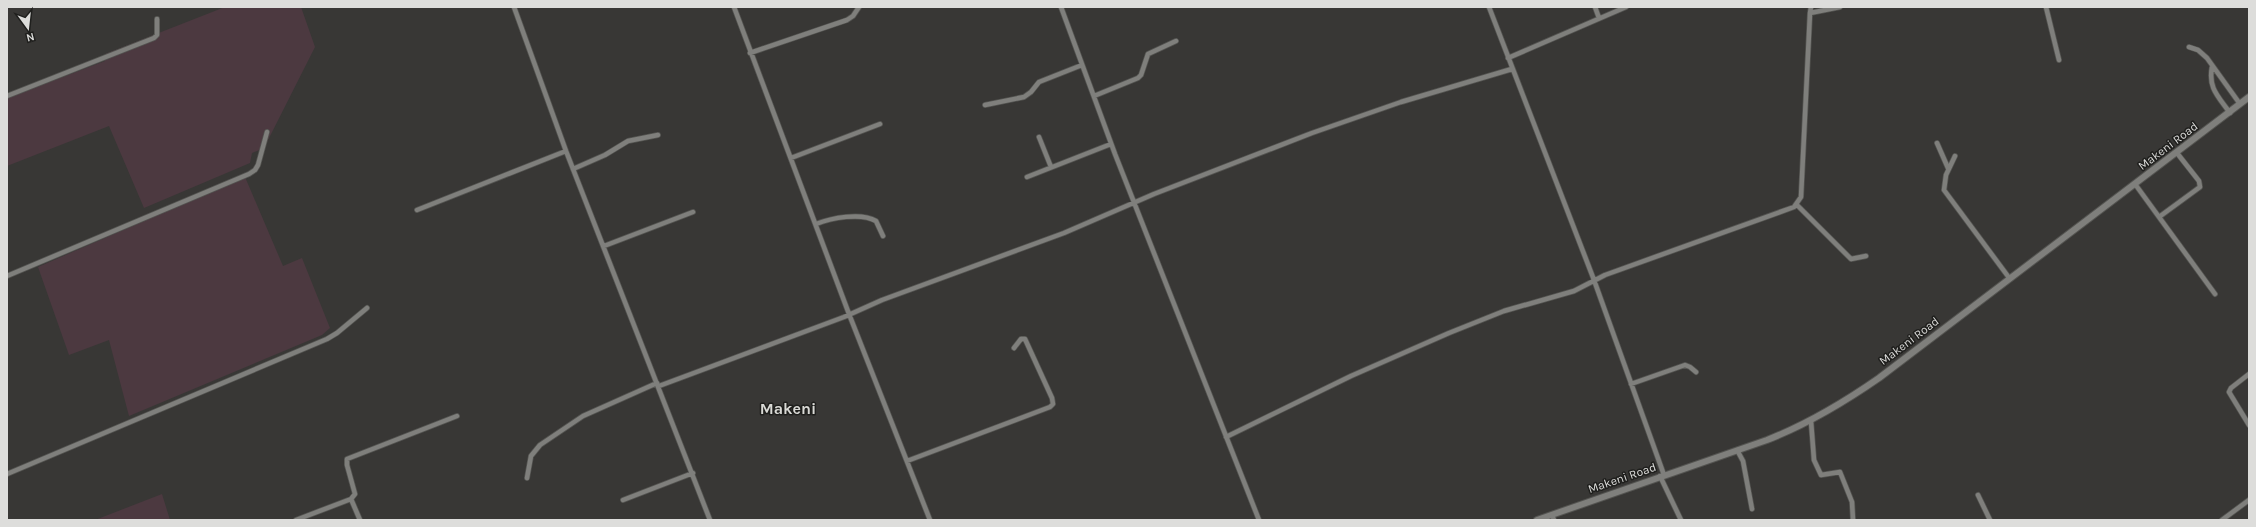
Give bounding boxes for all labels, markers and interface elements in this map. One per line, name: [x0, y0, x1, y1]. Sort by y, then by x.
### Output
north arrow: [8, 8, 48, 48]
text: N: [25, 30, 36, 44]
street label: Makeni Road: [2135, 119, 2201, 173]
street label: Makeni Road: [1876, 314, 1942, 368]
district label: Makeni: [760, 399, 816, 418]
street label: Makeni Road: [1586, 460, 1658, 496]

